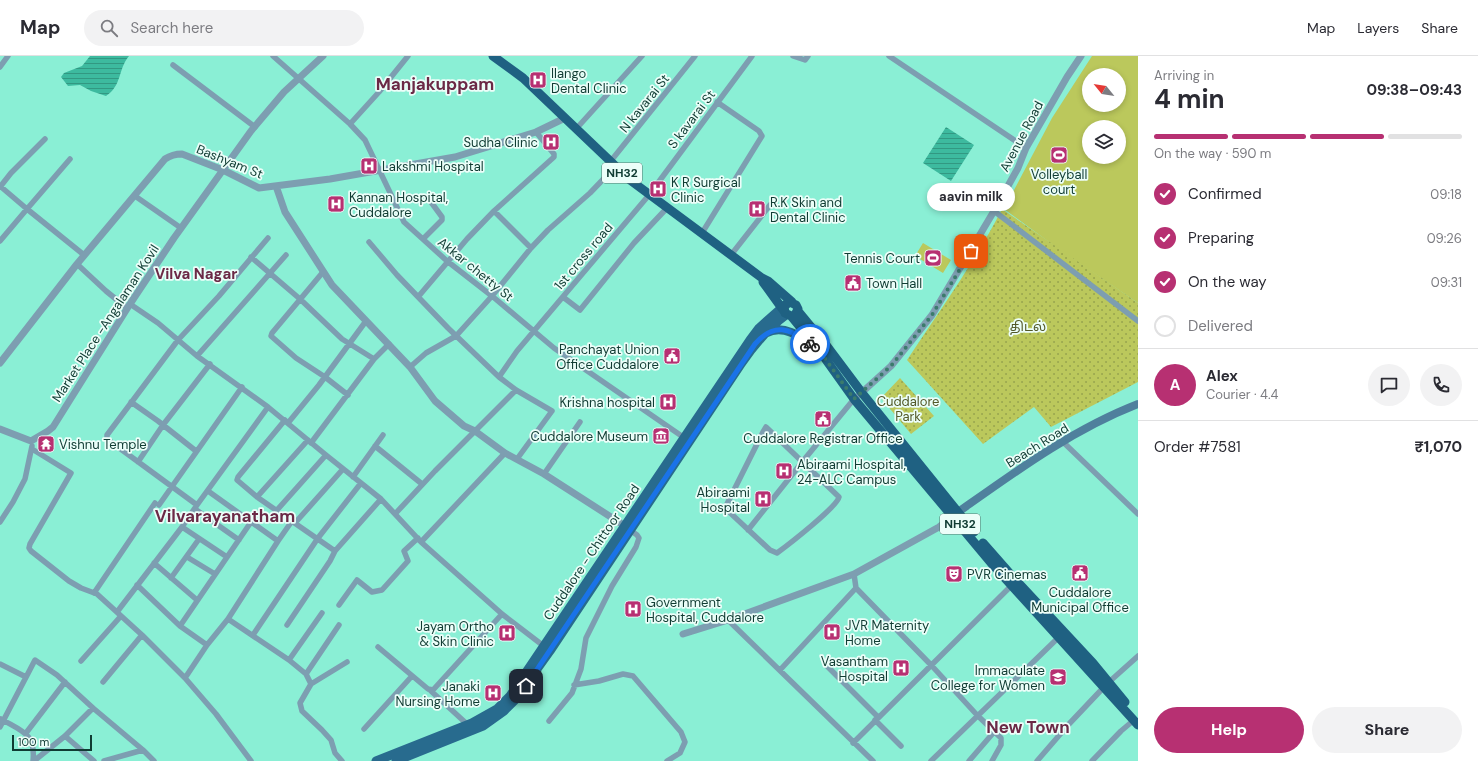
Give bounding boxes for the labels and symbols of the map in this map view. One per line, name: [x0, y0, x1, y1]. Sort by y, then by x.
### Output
place label: Ilango Dental Clinic: [551, 65, 627, 97]
north arrow: [1082, 68, 1126, 112]
hospital icon: Ilango Dental Clinic: [528, 70, 548, 90]
street label: N kavarai St: [616, 71, 673, 136]
district label: Manjakuppam: [376, 73, 494, 95]
street label: S kavarai St: [664, 87, 719, 152]
street label: Avenue Road: [996, 98, 1047, 175]
hospital icon: Sudha Clinic: [541, 132, 561, 152]
place label: Sudha Clinic: [463, 134, 538, 151]
street label: Bashyam St: [194, 140, 266, 183]
sports icon: Volleyball court: [1049, 145, 1069, 165]
hospital icon: Lakshmi Hospital: [359, 156, 379, 176]
place label: Lakshmi Hospital: [382, 158, 484, 175]
road number: NH32: [602, 163, 642, 183]
place label: Volleyball court: [1031, 166, 1087, 198]
place label: K R Surgical Clinic: [671, 174, 741, 206]
hospital icon: K R Surgical Clinic: [648, 179, 668, 199]
callout: aavin milk: [927, 183, 1015, 211]
place label: Kannan Hospital, Cuddalore: [349, 189, 448, 221]
hospital icon: Kannan Hospital, Cuddalore: [326, 194, 346, 214]
place label: R.K Skin and Dental Clinic: [770, 194, 846, 226]
hospital icon: R.K Skin and Dental Clinic: [747, 199, 767, 219]
street label: 1st cross road: [550, 219, 616, 293]
street label: Akkar chetty St: [434, 234, 517, 305]
pin: [954, 234, 988, 268]
street label: Market Place -Angalaman Kovil: [48, 241, 163, 405]
sports icon: Tennis Court: [923, 248, 943, 268]
place label: Tennis Court: [844, 250, 920, 267]
district label: Vilva Nagar: [155, 264, 237, 284]
public building icon: Town Hall: [843, 273, 863, 293]
place label: Town Hall: [866, 275, 922, 292]
park label: திடல்: [1010, 318, 1046, 335]
courier: [790, 324, 830, 364]
place label: Panchayat Union Office Cuddalore: [556, 341, 659, 373]
public building icon: Panchayat Union Office Cuddalore: [662, 346, 682, 366]
hospital icon: Krishna hospital: [658, 392, 678, 412]
park label: Cuddalore Park: [877, 393, 939, 425]
place label: Krishna hospital: [559, 394, 655, 411]
public building icon: Cuddalore Registrar Office: [813, 409, 833, 429]
street label: Beach Road: [1003, 419, 1072, 471]
museum icon: Cuddalore Museum: [651, 426, 671, 446]
place label: Cuddalore Museum: [531, 428, 648, 445]
place label: Cuddalore Registrar Office: [743, 430, 903, 447]
temple icon: Vishnu Temple: [36, 434, 56, 454]
place label: Vishnu Temple: [59, 436, 147, 453]
place label: Abiraami Hospital, 24-ALC Campus: [797, 456, 906, 488]
hospital icon: Abiraami Hospital, 24-ALC Campus: [774, 461, 794, 481]
street label: Cuddalore - Chittoor Road: [539, 481, 643, 624]
place label: Abiraami Hospital: [696, 484, 750, 516]
hospital icon: Abiraami Hospital: [753, 489, 773, 509]
district label: Vilvarayanatham: [155, 505, 295, 527]
road number: NH32: [940, 514, 980, 534]
public building icon: Cuddalore Municipal Office: [1070, 563, 1090, 583]
theatre icon: PVR Cinemas: [944, 564, 964, 584]
place label: PVR Cinemas: [967, 566, 1047, 583]
place label: Cuddalore Municipal Office: [1031, 584, 1129, 616]
place label: Government Hospital, Cuddalore: [646, 594, 764, 626]
hospital icon: Government Hospital, Cuddalore: [623, 599, 643, 619]
place label: JVR Maternity Home: [845, 617, 929, 649]
place label: Jayam Ortho & Skin Clinic: [417, 618, 494, 650]
hospital icon: JVR Maternity Home: [822, 622, 842, 642]
hospital icon: Jayam Ortho & Skin Clinic: [497, 623, 517, 643]
place label: Vasantham Hospital: [821, 653, 888, 685]
hospital icon: Vasantham Hospital: [891, 658, 911, 678]
place label: Immaculate College for Women: [931, 662, 1045, 694]
school or university icon: Immaculate College for Women: [1048, 667, 1068, 687]
pin: [509, 669, 543, 703]
place label: Janaki Nursing Home: [395, 678, 480, 710]
hospital icon: Janaki Nursing Home: [483, 683, 503, 703]
district label: New Town: [986, 716, 1070, 738]
scale bar: [12, 733, 92, 752]

